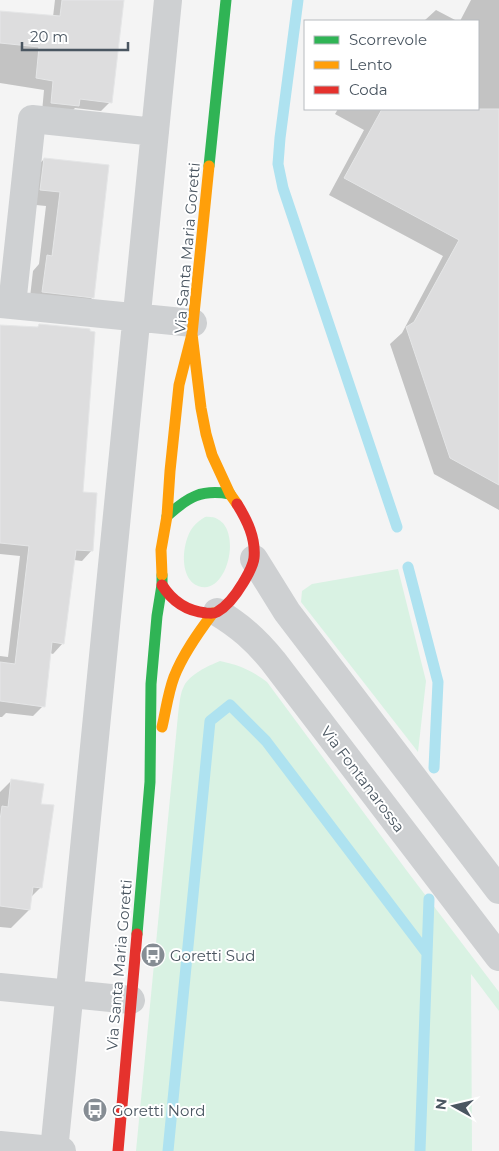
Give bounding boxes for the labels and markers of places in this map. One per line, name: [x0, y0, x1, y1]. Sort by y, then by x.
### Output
bus stop icon: Goretti Sud: [140, 942, 166, 968]
place label: Goretti Sud: [170, 946, 255, 965]
bus stop icon: Goretti Nord: [82, 1097, 108, 1123]
place label: Goretti Nord: [112, 1101, 205, 1120]

